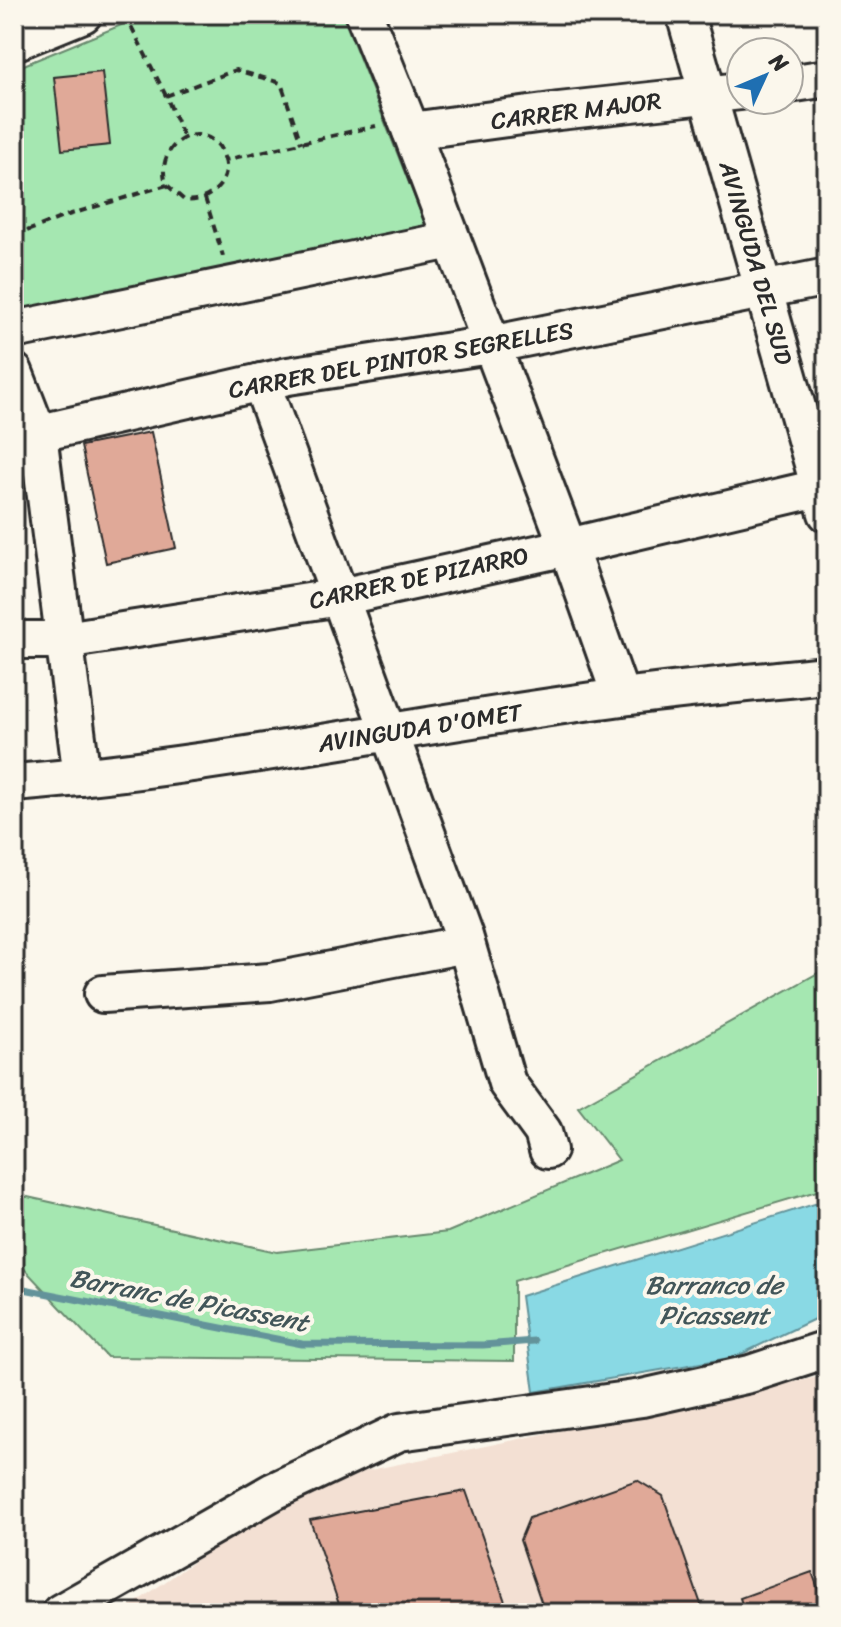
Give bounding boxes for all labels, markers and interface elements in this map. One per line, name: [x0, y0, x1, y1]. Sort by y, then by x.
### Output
north arrow: [725, 36, 805, 116]
text: N: [759, 43, 799, 82]
street label: CARRER MAJOR: [488, 80, 664, 142]
street label: AVINGUDA DEL SUD: [707, 155, 805, 371]
street label: CARRER DEL PINTOR SEGRELLES: [225, 309, 577, 411]
street label: CARRER DE PIZARRO: [305, 534, 533, 622]
street label: AVINGUDA D'OMET: [314, 691, 527, 765]
water label: Barranc de Picassent: [66, 1254, 315, 1346]
water label: Barranco de Picassent: [645, 1262, 785, 1338]

